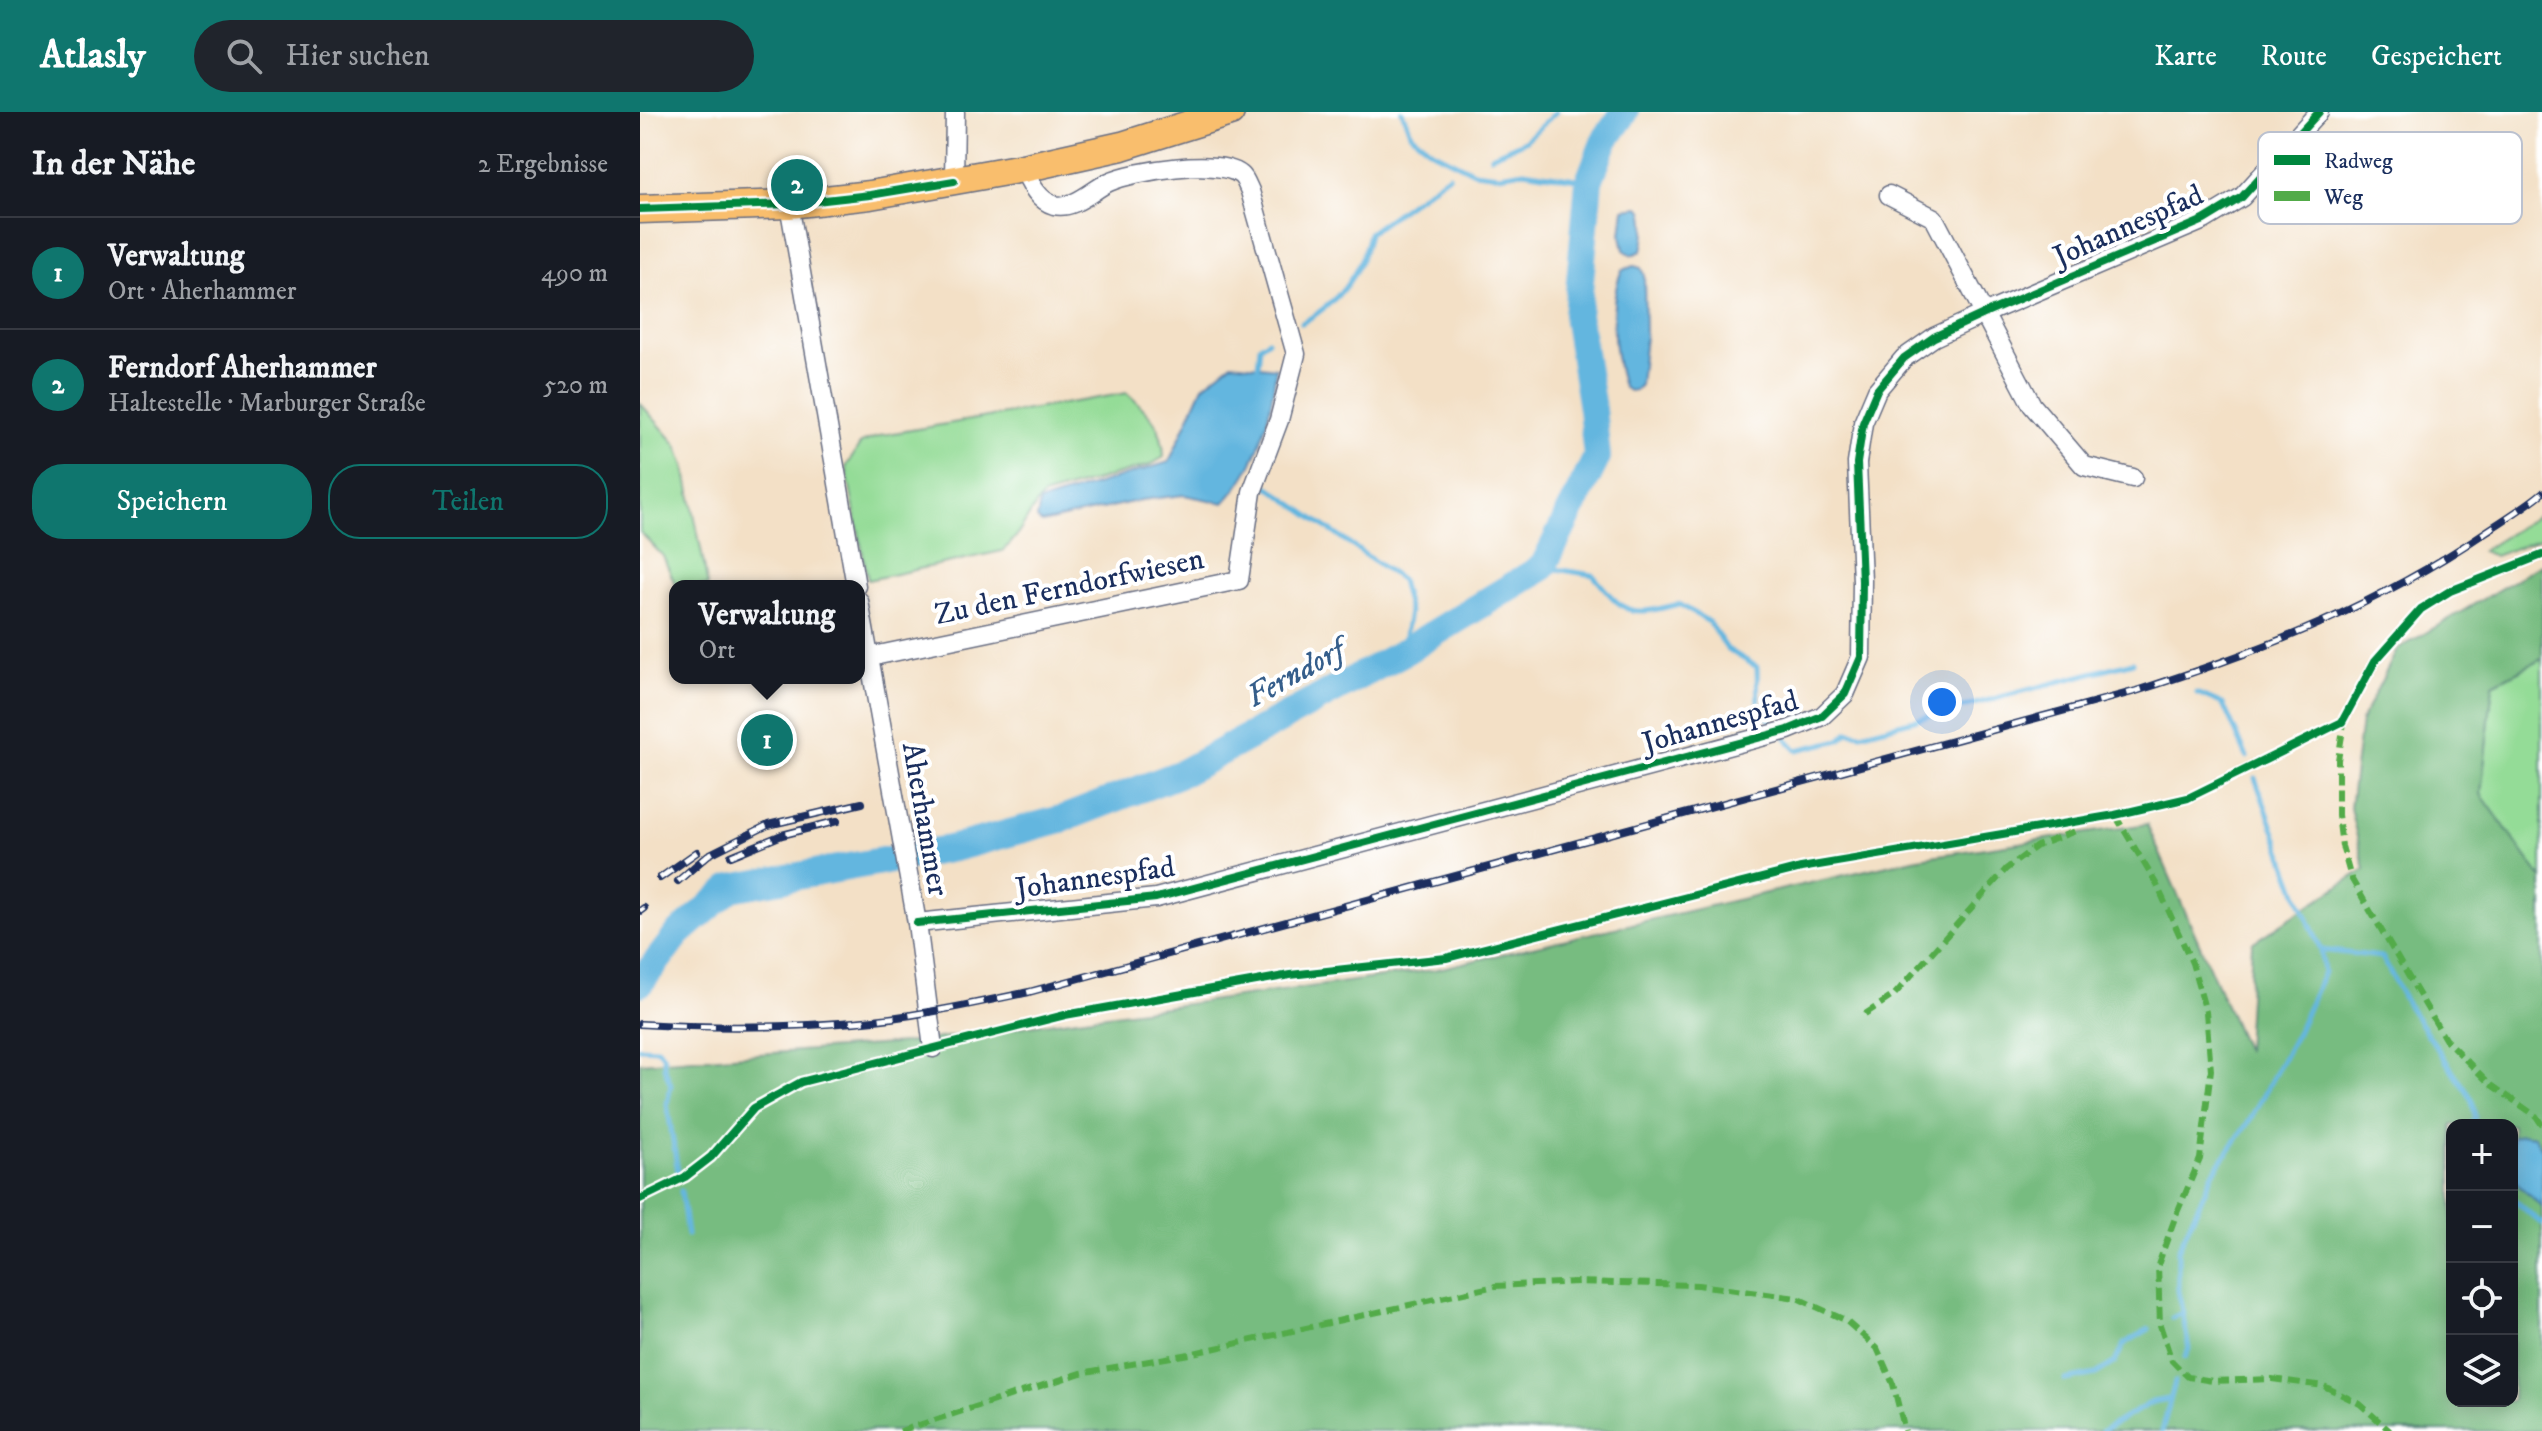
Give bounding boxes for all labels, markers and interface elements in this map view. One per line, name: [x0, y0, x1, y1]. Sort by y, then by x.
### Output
search box: [194, 20, 754, 92]
text: Atlasly: [40, 32, 146, 80]
icon: search: [222, 34, 266, 78]
text: Hier suchen: [286, 38, 430, 75]
text: Karte: [2154, 39, 2217, 74]
text: Route: [2261, 39, 2327, 74]
text: Gespeichert: [2371, 39, 2502, 74]
legend: [2258, 132, 2522, 224]
text: In der Nähe: [32, 143, 195, 185]
text: 2 Ergebnisse: [478, 148, 608, 181]
text: Radweg: [2324, 148, 2393, 175]
pin: 2: [771, 155, 823, 215]
street label: Johannespfad: [2045, 177, 2209, 277]
text: Weg: [2323, 184, 2363, 211]
text: Verwaltung: [108, 238, 244, 275]
text: 1: [53, 257, 63, 290]
text: 490 m: [541, 257, 608, 290]
text: Ort · Aherhammer: [108, 275, 296, 308]
text: Ferndorf Aherhammer: [108, 350, 377, 387]
text: 2: [52, 369, 64, 402]
text: 520 m: [543, 369, 608, 402]
text: Haltestelle · Marburger Straße: [108, 387, 426, 420]
button: Speichern: [32, 464, 312, 539]
button: Teilen: [328, 464, 608, 539]
street label: Zu den Ferndorfwiesen: [931, 541, 1208, 634]
popup: [669, 580, 865, 684]
text: Verwaltung: [699, 597, 835, 634]
water label: Ferndorf: [1240, 627, 1359, 717]
text: Ort: [699, 634, 735, 667]
your location: [1922, 682, 1962, 722]
street label: Johannespfad: [1635, 683, 1803, 763]
pin: 1: [741, 710, 793, 770]
street label: Aherhammer: [893, 740, 956, 899]
street label: Johannespfad: [1010, 849, 1177, 908]
map controls: [2446, 1119, 2518, 1407]
button: +: [2446, 1119, 2518, 1191]
button: −: [2446, 1191, 2518, 1263]
button: locate: [2446, 1263, 2518, 1335]
button: layers: [2446, 1335, 2518, 1407]

